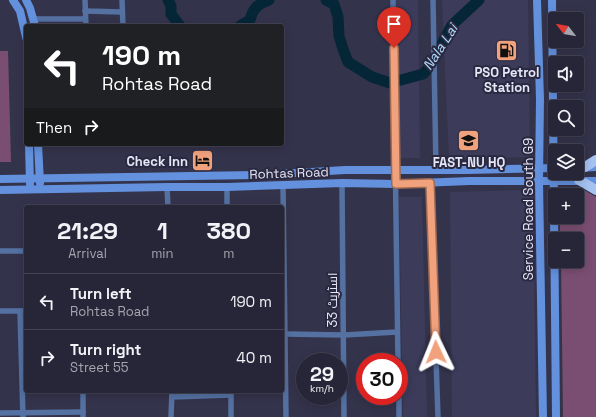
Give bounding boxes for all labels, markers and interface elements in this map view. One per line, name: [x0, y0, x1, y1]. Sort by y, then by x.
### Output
pin: [377, 7.0, 411, 48]
north arrow: [548, 12, 584, 48]
map controls: [548, 12, 584, 268]
icon: arrive: [383, 13, 405, 35]
water label: Nala Lai: [418, 19, 462, 74]
text: 190 m: [102, 37, 181, 73]
fuel station icon: PSO Petrol Station: [494, 37, 520, 63]
icon: left: [36, 40, 88, 92]
button: sound: [548, 56, 584, 92]
place label: PSO Petrol Station: [474, 64, 540, 96]
text: Rohtas Road: [102, 72, 212, 95]
button: search: [548, 100, 584, 136]
icon: right: [80, 116, 102, 138]
text: Then: [36, 118, 72, 137]
school or university icon: FAST-NU HQ: [456, 127, 482, 153]
street label: Service Road South G9: [520, 138, 537, 280]
button: layers: [548, 144, 584, 180]
hotel icon: Check Inn: [190, 148, 216, 174]
place label: Check Inn: [126, 153, 188, 170]
place label: FAST-NU HQ: [433, 154, 505, 171]
street label: Rohtas Road: [249, 163, 329, 183]
button: +: [548, 188, 584, 224]
text: 21:29: [57, 215, 118, 246]
text: 1: [157, 215, 168, 246]
text: 380: [206, 215, 251, 246]
button: −: [548, 232, 584, 268]
text: Arrival: [68, 245, 107, 262]
text: min: [151, 245, 174, 262]
text: m: [223, 245, 234, 262]
street label: اسٹریٹ 33: [324, 272, 341, 328]
text: Turn left: [70, 284, 132, 303]
icon: left: [36, 291, 58, 313]
text: 190 m: [230, 292, 272, 311]
text: Rohtas Road: [70, 303, 150, 320]
position arrow: [415, 331, 457, 373]
text: Turn right: [70, 340, 141, 359]
icon: right: [36, 347, 58, 369]
text: 40 m: [236, 348, 272, 367]
speed limit sign: 30: [356, 353, 408, 405]
text: Street 55: [70, 359, 129, 376]
text: 29: [310, 361, 334, 387]
text: km/h: [310, 382, 334, 395]

